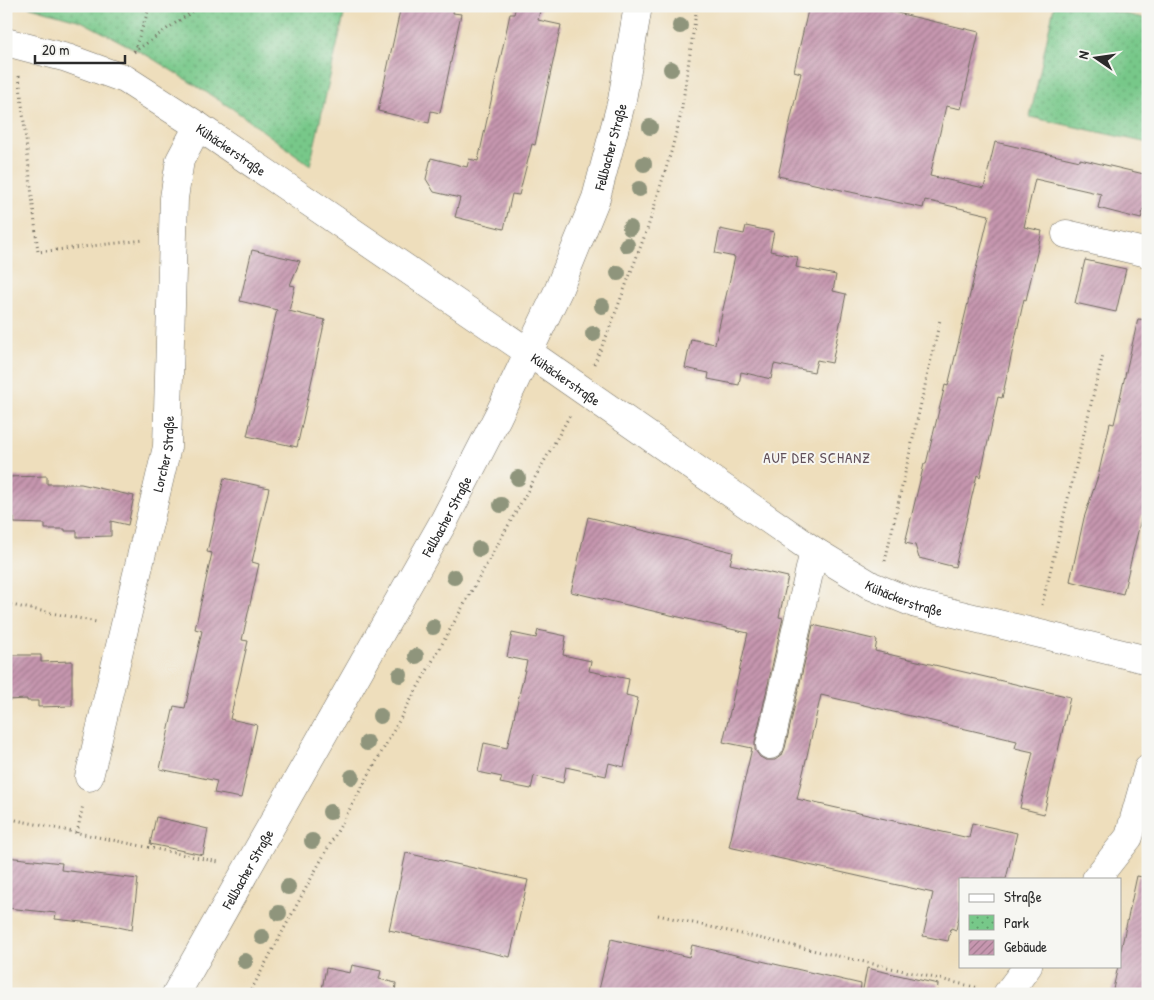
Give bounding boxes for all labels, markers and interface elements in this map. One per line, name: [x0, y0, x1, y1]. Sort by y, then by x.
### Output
scale bar: [35, 32, 125, 64]
north arrow: [1072, 32, 1122, 82]
text: 20 m: [42, 39, 69, 60]
text: N: [1073, 49, 1093, 61]
street label: Fellbacher Straße: [589, 101, 630, 193]
street label: Kühäckerstraße: [193, 118, 270, 180]
street label: Kühäckerstraße: [528, 348, 605, 410]
street label: Lorcher Straße: [147, 415, 178, 494]
district label: AUF DER SCHANZ: [763, 447, 871, 468]
street label: Fellbacher Straße: [416, 472, 475, 561]
street label: Kühäckerstraße: [862, 575, 945, 620]
street label: Fellbacher Straße: [216, 825, 277, 913]
legend: [959, 878, 1122, 968]
text: Straße: [1004, 886, 1042, 907]
text: Park: [1004, 912, 1029, 933]
text: Gebäude: [1004, 936, 1047, 957]

